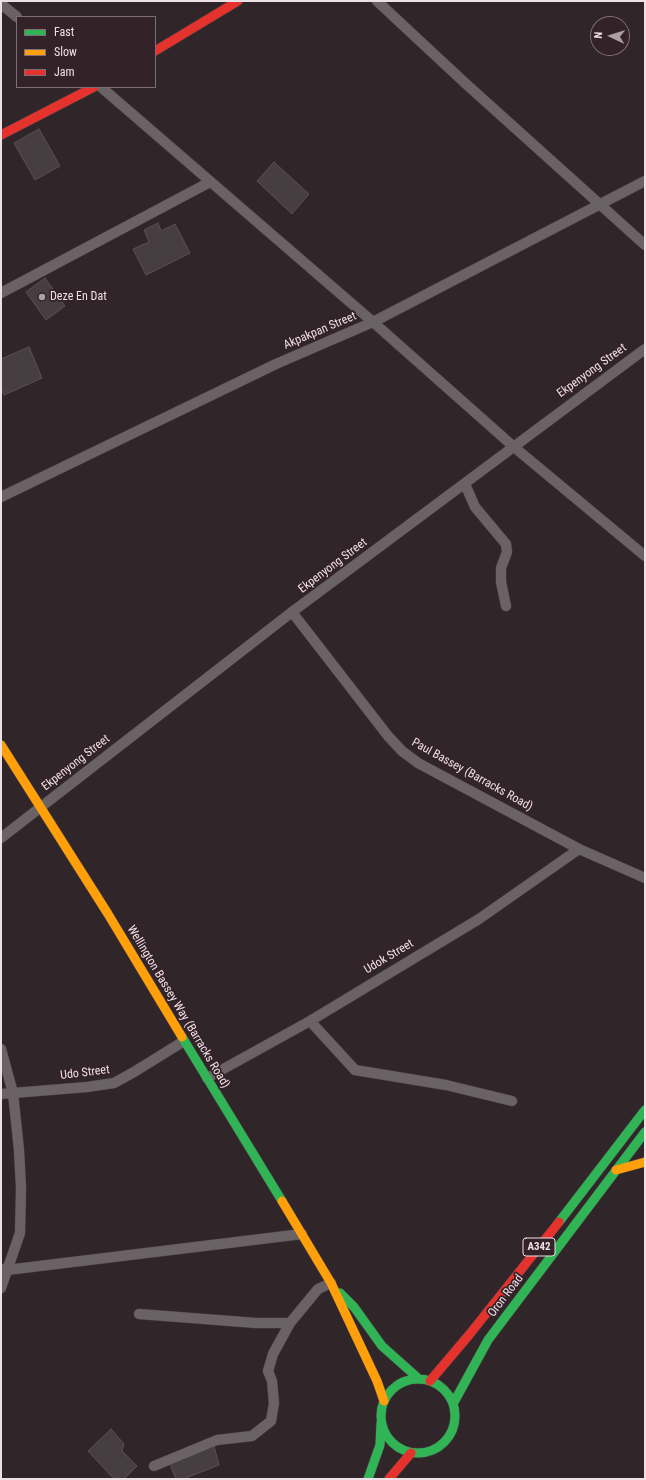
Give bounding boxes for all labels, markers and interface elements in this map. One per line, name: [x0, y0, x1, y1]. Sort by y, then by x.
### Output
legend: [16, 16, 156, 88]
north arrow: [590, 16, 630, 56]
text: Fast: [54, 25, 74, 39]
text: N: [592, 31, 605, 39]
text: Slow: [54, 45, 77, 59]
text: Jam: [54, 65, 75, 79]
place label: Deze En Dat: [50, 290, 107, 304]
marker: Deze En Dat: [37, 292, 47, 302]
street label: Akpakpan Street: [281, 309, 359, 353]
street label: Ekpenyong Street: [554, 341, 630, 401]
street label: Ekpenyong Street: [296, 535, 370, 597]
street label: Ekpenyong Street: [39, 732, 113, 794]
street label: Paul Bassey (Barracks Road): [409, 736, 535, 814]
street label: Wellington Bassey Way (Barracks Road): [124, 923, 232, 1091]
street label: Udok Street: [362, 937, 416, 977]
street label: Udo Street: [60, 1063, 110, 1083]
road number: A342: [523, 1238, 555, 1256]
street label: Oron Road: [485, 1272, 527, 1320]

